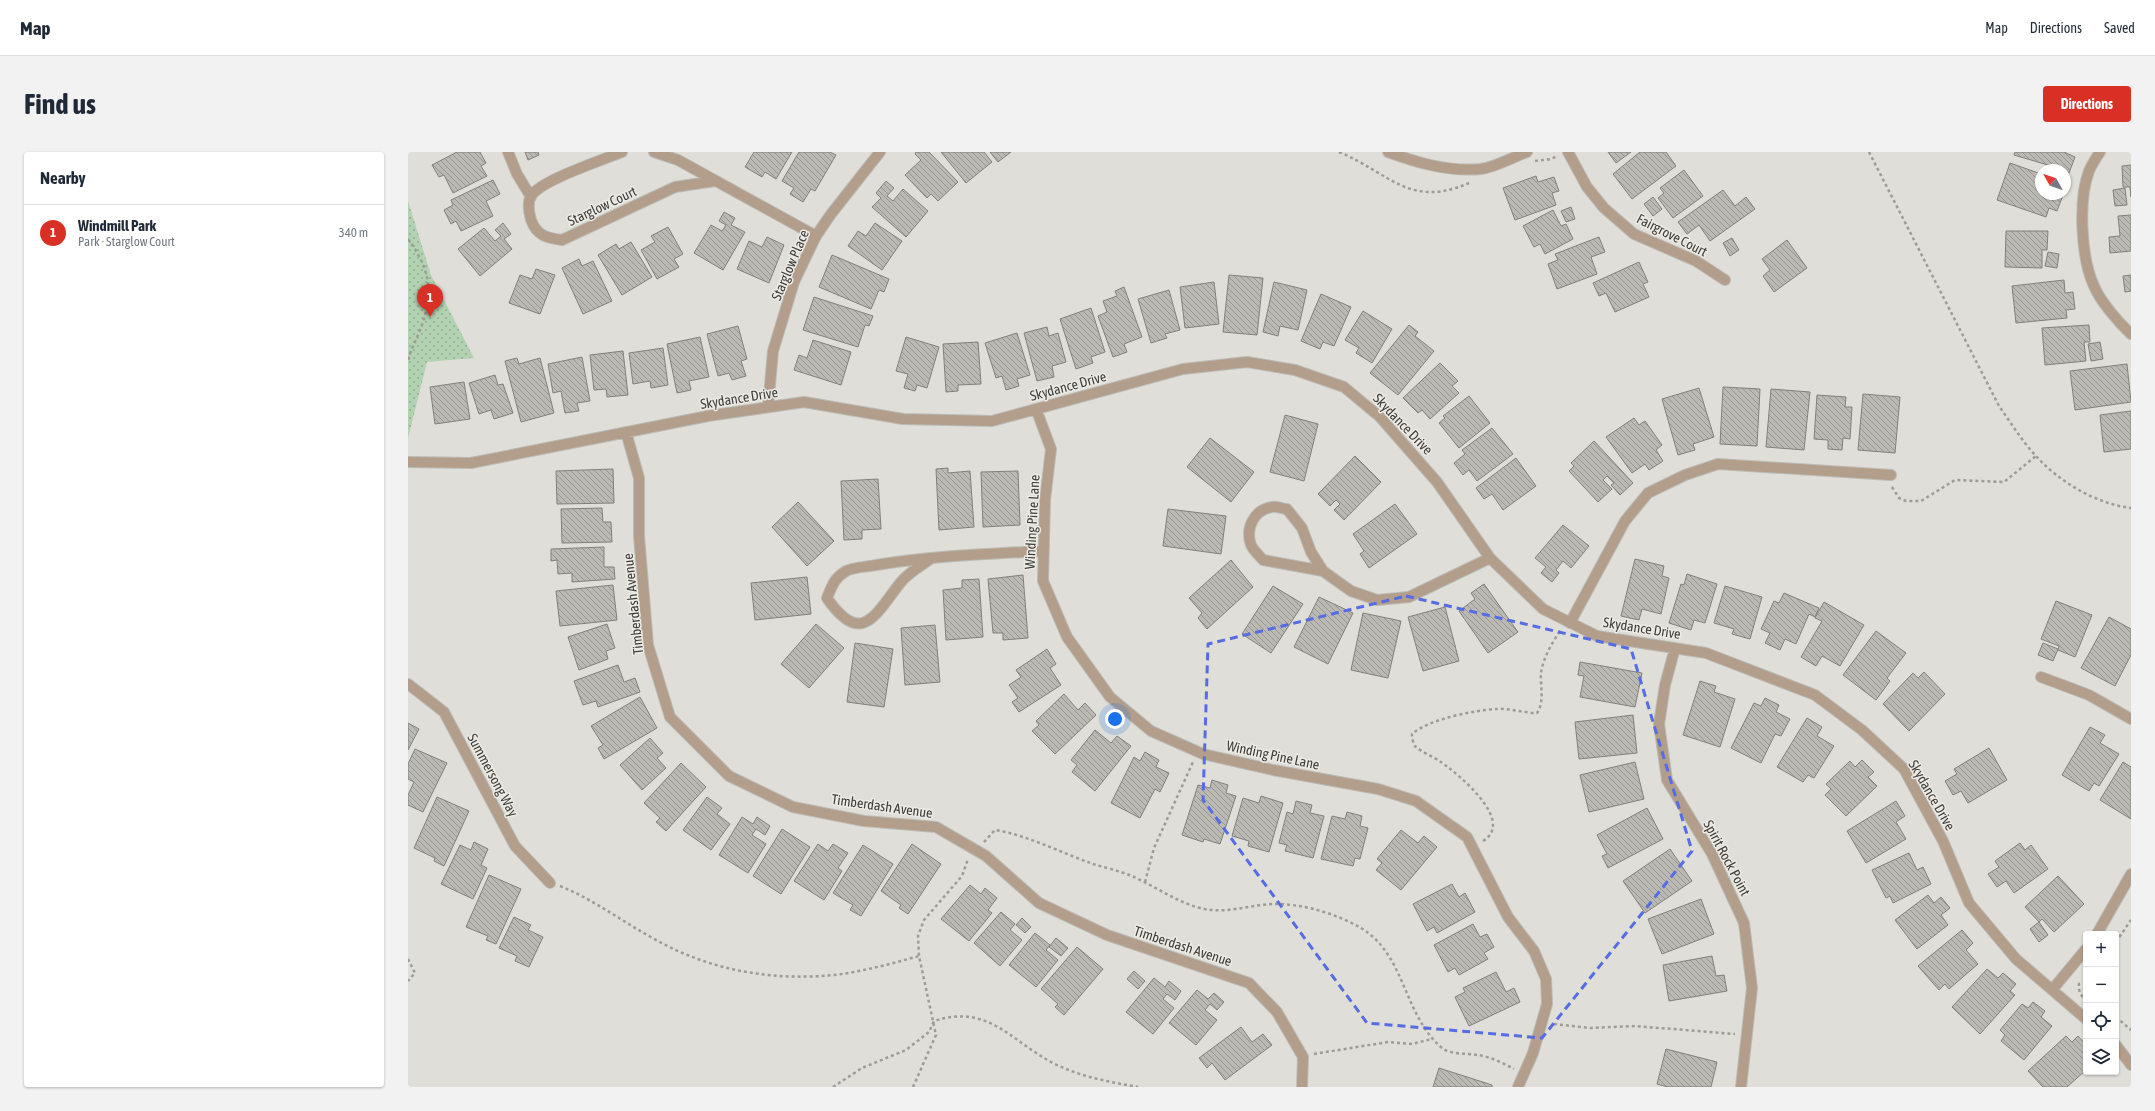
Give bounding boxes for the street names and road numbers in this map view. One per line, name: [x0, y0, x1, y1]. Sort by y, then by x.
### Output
street label: Starglow Court: [565, 183, 639, 229]
street label: Fairgrove Court: [1634, 210, 1710, 260]
street label: Starglow Place: [768, 227, 812, 303]
street label: Skydance Drive: [1028, 368, 1108, 404]
street label: Skydance Drive: [699, 384, 779, 412]
street label: Skydance Drive: [1370, 390, 1436, 458]
street label: Winding Pine Lane: [1022, 474, 1042, 570]
street label: Timberdash Avenue: [620, 553, 646, 655]
street label: Skydance Drive: [1602, 614, 1682, 642]
street label: Summersong Way: [464, 731, 522, 819]
street label: Winding Pine Lane: [1225, 737, 1321, 773]
street label: Skydance Drive: [1906, 757, 1958, 833]
street label: Timberdash Avenue: [830, 791, 934, 821]
street label: Spirit Rock Point: [1700, 818, 1754, 898]
street label: Timberdash Avenue: [1132, 923, 1234, 969]

